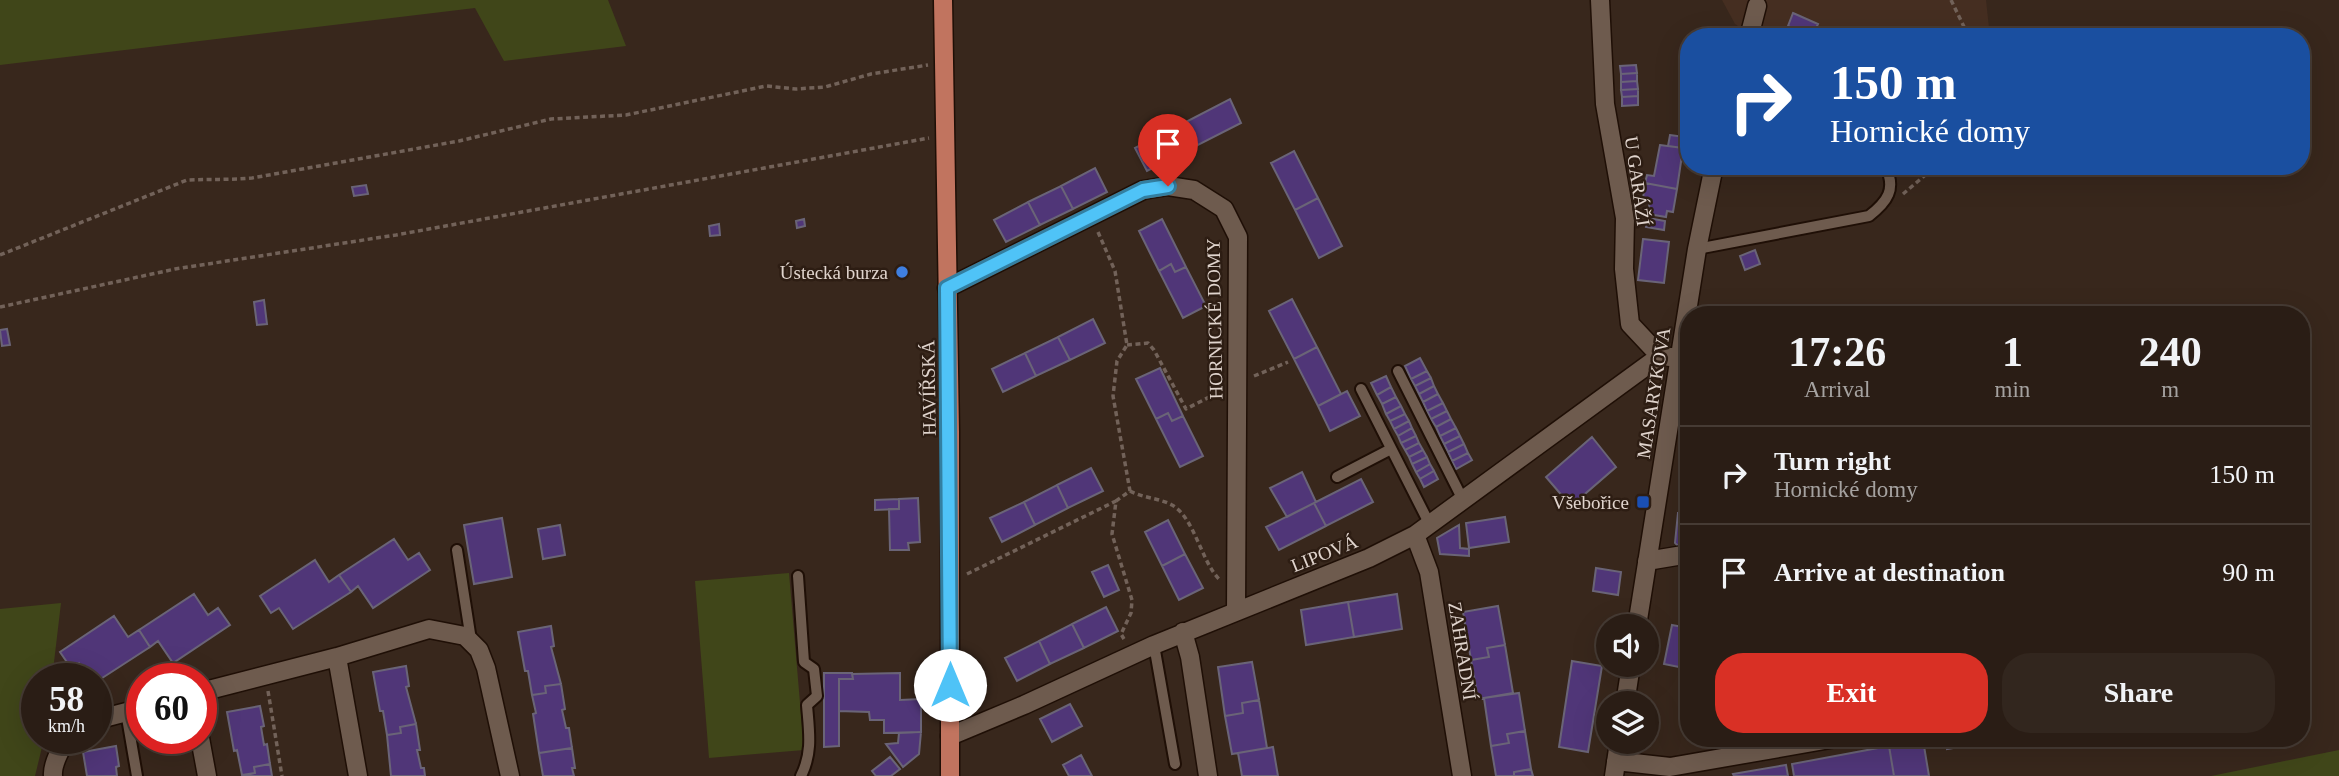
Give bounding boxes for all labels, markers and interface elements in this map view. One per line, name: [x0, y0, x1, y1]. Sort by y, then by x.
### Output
text: 150 m: [1830, 55, 1957, 110]
icon: right: [1715, 56, 1806, 147]
text: Hornické domy: [1830, 113, 2030, 149]
pin: [1138, 114, 1198, 186]
icon: arrive: [1149, 125, 1187, 163]
street label: U GARÁŽÍ: [1621, 135, 1654, 227]
street label: HORNICKÉ DOMY: [1203, 238, 1226, 400]
place label: Ústecká burza: [780, 262, 889, 283]
marker: Ústecká burza: [894, 264, 910, 280]
street label: MASARYKOVA: [1633, 326, 1674, 460]
text: 17:26: [1788, 329, 1886, 375]
text: 1: [2002, 329, 2023, 375]
text: 240: [2139, 329, 2202, 375]
street label: HAVÍŘSKÁ: [917, 340, 940, 436]
text: Arrival: [1804, 377, 1871, 402]
text: min: [1995, 377, 2030, 402]
text: m: [2161, 377, 2179, 402]
text: Turn right: [1774, 447, 1891, 476]
icon: right: [1715, 456, 1753, 494]
text: 150 m: [2209, 460, 2275, 489]
text: Hornické domy: [1774, 477, 1918, 502]
place label: Všebořice: [1552, 492, 1629, 513]
marker: Všebořice: [1635, 494, 1651, 510]
street label: LIPOVÁ: [1288, 531, 1361, 576]
icon: arrive: [1715, 554, 1753, 592]
text: Arrive at destination: [1774, 558, 2005, 587]
text: 90 m: [2222, 558, 2275, 587]
street label: ZAHRADNÍ: [1444, 600, 1481, 702]
map controls: [1596, 614, 1659, 754]
button: sound: [1596, 614, 1659, 677]
position arrow: [913, 648, 987, 722]
button: Exit: [1715, 653, 1988, 733]
button: Share: [2002, 653, 2275, 733]
speed limit sign: 60: [126, 663, 217, 754]
text: 58: [49, 680, 84, 719]
button: layers: [1596, 691, 1659, 754]
text: km/h: [48, 716, 85, 736]

